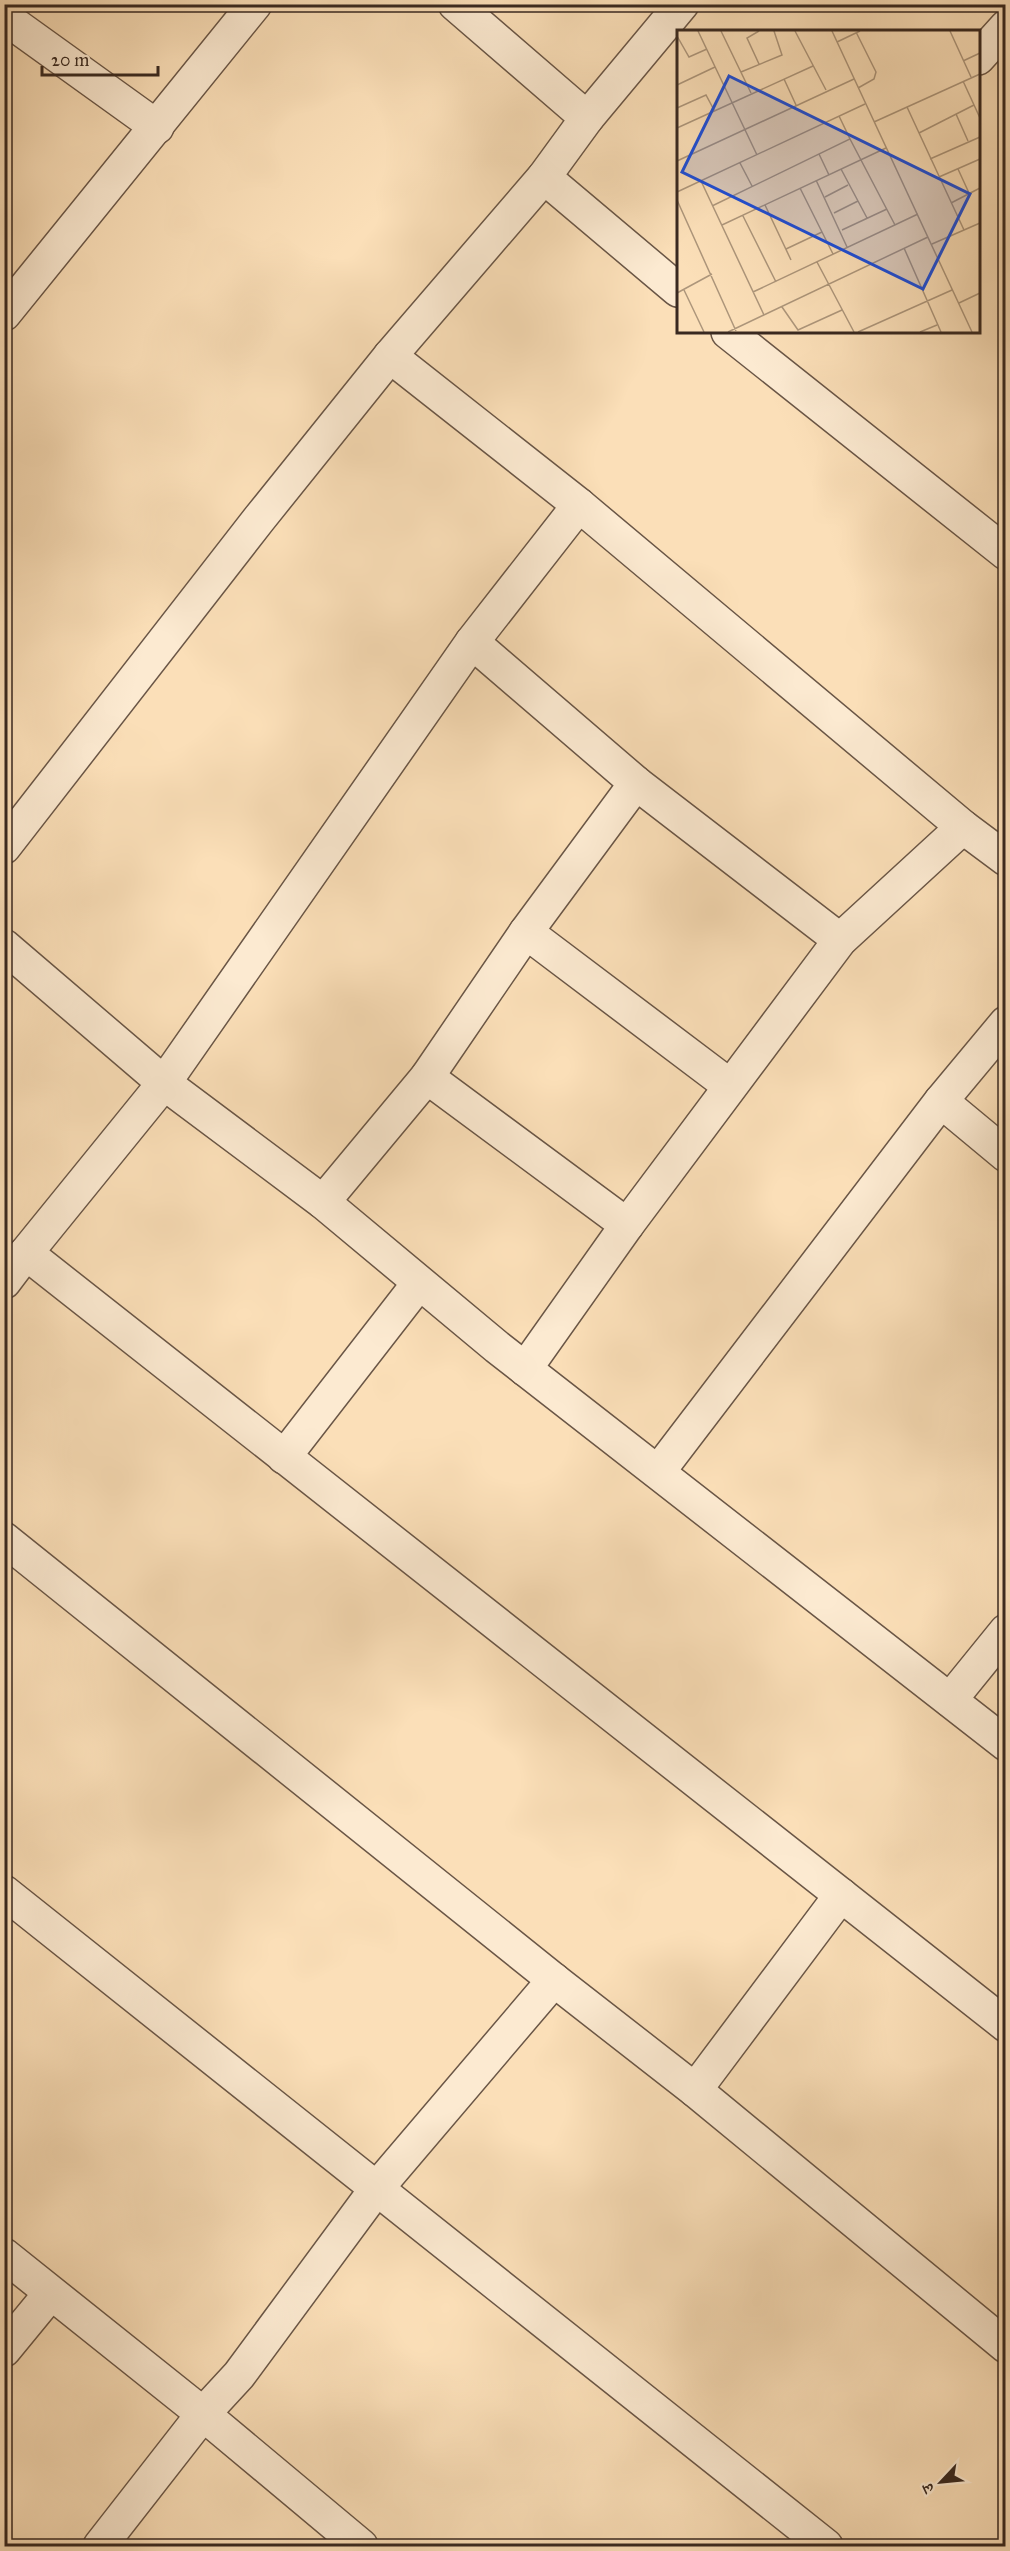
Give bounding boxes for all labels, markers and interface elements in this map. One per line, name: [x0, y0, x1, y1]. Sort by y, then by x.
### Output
inset map: [677, 30, 980, 333]
scale bar: [42, 39, 158, 77]
text: 20 m: [51, 49, 89, 71]
north arrow: [911, 2452, 971, 2512]
text: उ: [917, 2479, 939, 2497]

